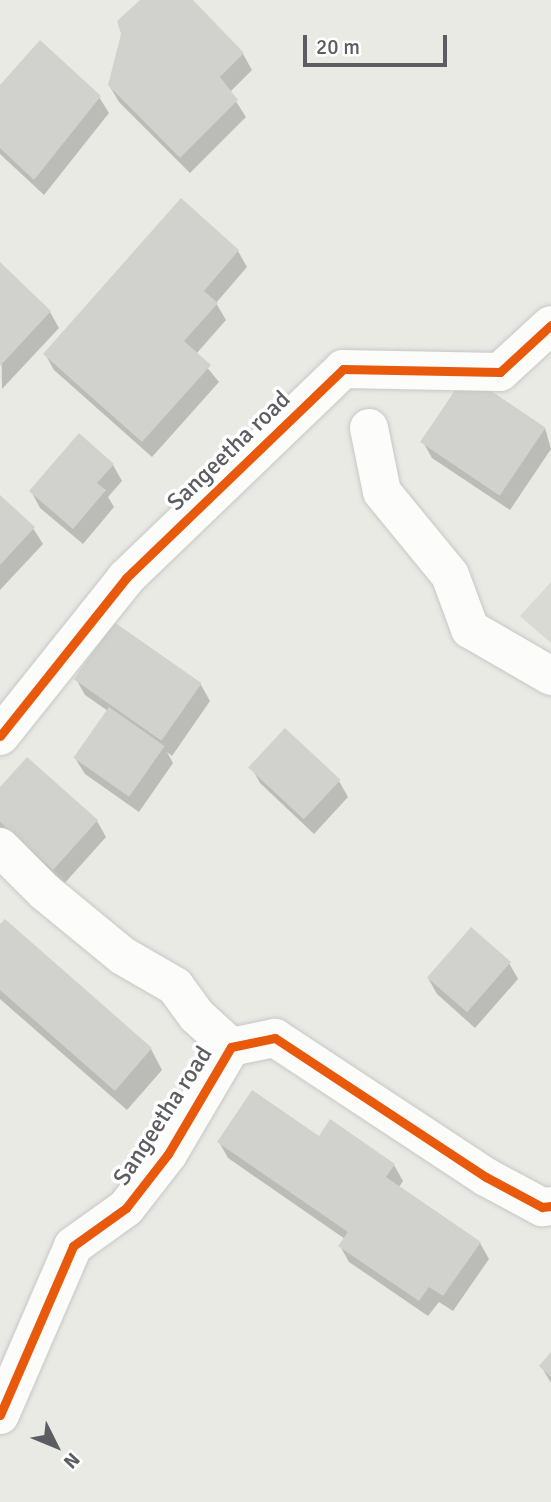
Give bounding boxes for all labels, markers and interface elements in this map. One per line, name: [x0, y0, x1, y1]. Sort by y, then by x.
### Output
scale bar: [306, 21, 449, 65]
text: 20 m: [316, 34, 360, 60]
street label: Sangeetha road: [162, 385, 296, 517]
street label: Sangeetha road: [107, 1041, 219, 1191]
north arrow: [21, 1411, 91, 1481]
text: N: [58, 1447, 85, 1473]

